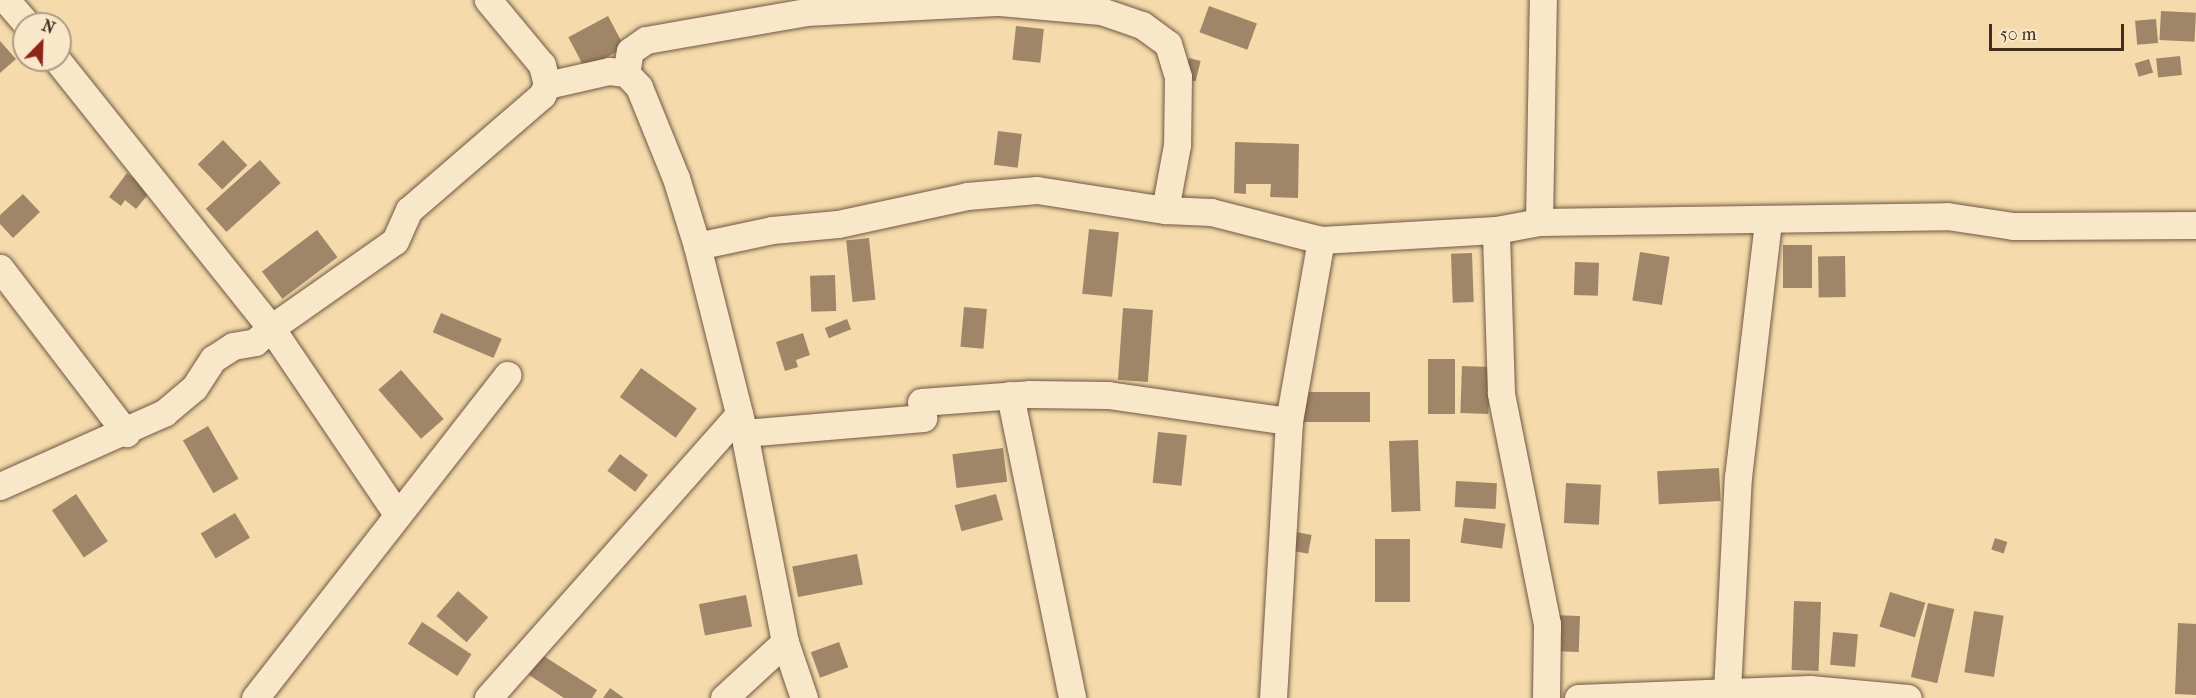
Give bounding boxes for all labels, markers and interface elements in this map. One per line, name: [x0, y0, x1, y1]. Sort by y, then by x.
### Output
north arrow: [12, 12, 72, 72]
scale bar: [1992, 12, 2127, 50]
text: N: [39, 16, 58, 38]
text: 50 m: [2000, 24, 2036, 45]

